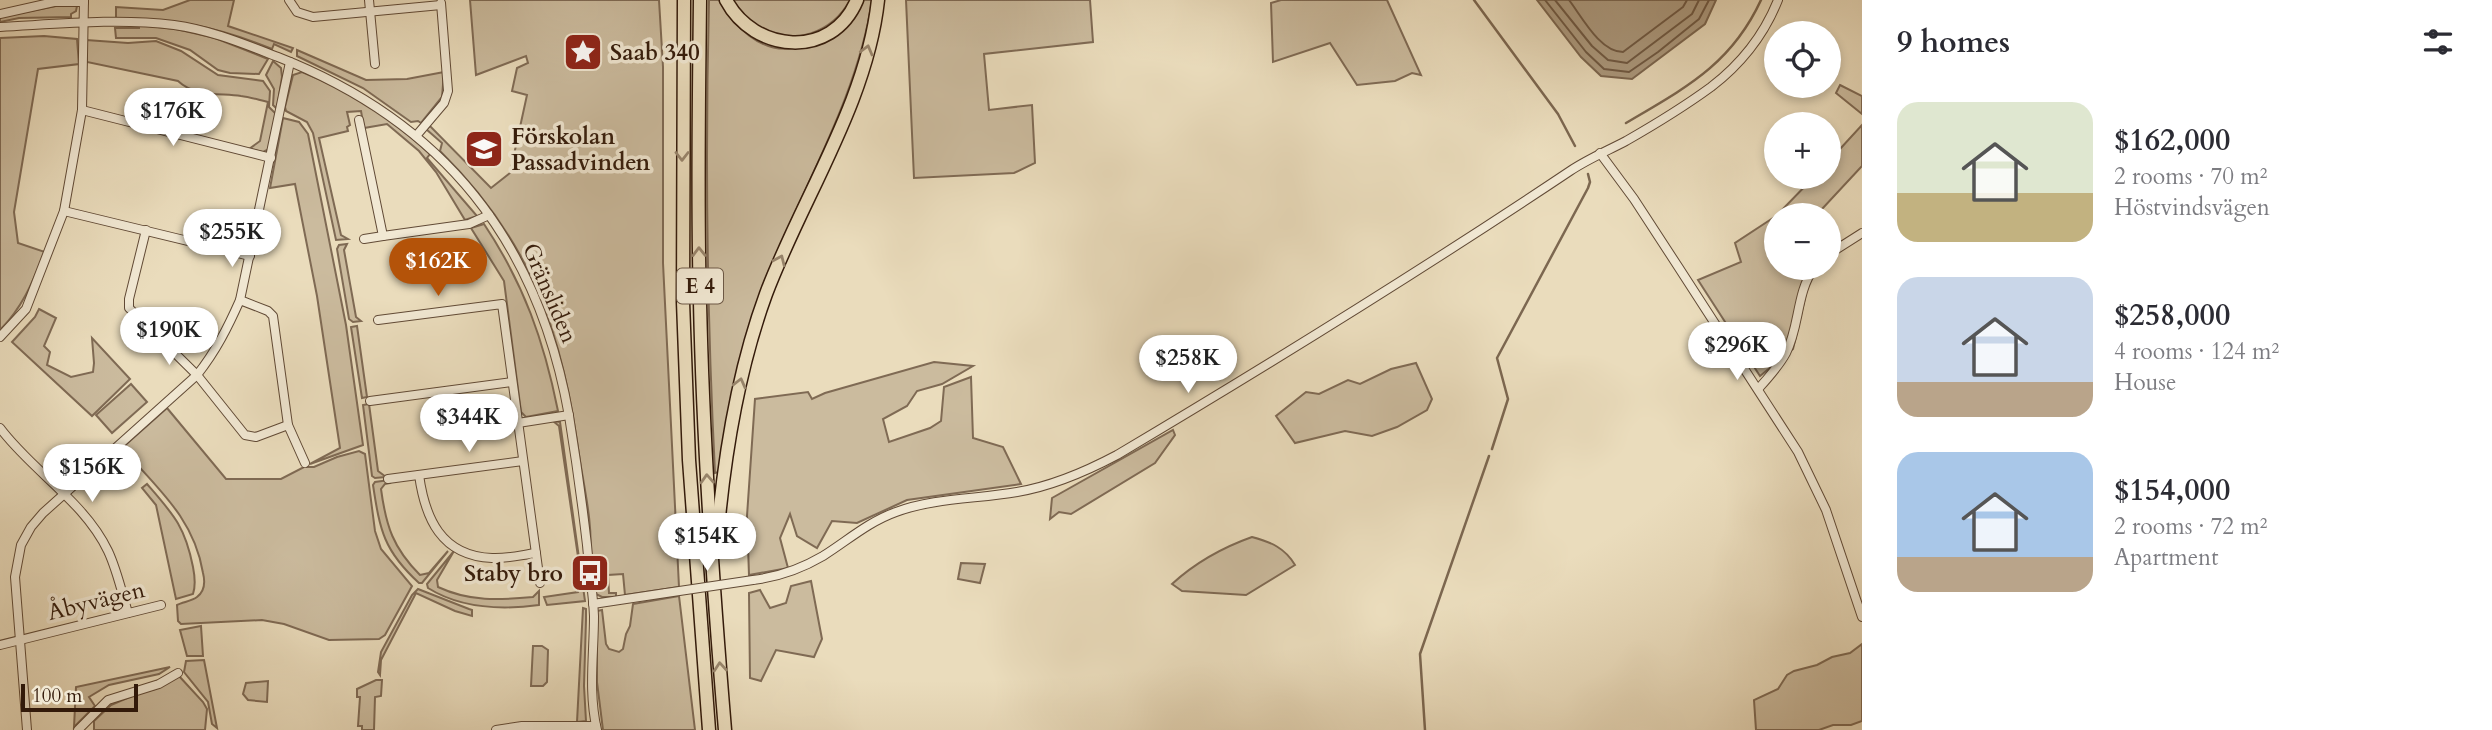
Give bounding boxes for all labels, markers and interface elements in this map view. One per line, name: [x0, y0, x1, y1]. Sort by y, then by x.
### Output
map controls: [1764, 21, 1841, 280]
button: locate: [1764, 21, 1841, 98]
text: 9 homes: [1897, 22, 2010, 63]
icon: filters: [2419, 23, 2457, 61]
place icon: Saab 340: [562, 31, 604, 73]
place label: Saab 340: [610, 37, 700, 68]
one-way arrow: [859, 45, 874, 57]
pin: $176K: [124, 88, 222, 148]
text: $176K: [140, 95, 206, 126]
button: +: [1764, 112, 1841, 189]
text: $162,000: [2114, 120, 2230, 161]
place label: Förskolan Passadvinden: [511, 121, 650, 178]
school or university icon: Förskolan Passadvinden: [463, 128, 505, 170]
icon: home: [1953, 130, 2037, 214]
one-way arrow: [674, 151, 690, 162]
text: 2 rooms · 70 m²: [2114, 161, 2267, 192]
text: Höstvindsvägen: [2114, 192, 2270, 223]
button: −: [1764, 203, 1841, 280]
pin: $255K: [183, 210, 281, 269]
text: $255K: [199, 216, 265, 247]
pin: $162K: [389, 238, 487, 298]
street label: Gränsliden: [515, 238, 585, 348]
text: $162K: [405, 245, 471, 276]
one-way arrow: [691, 246, 707, 256]
one-way arrow: [772, 255, 786, 267]
road number: E 4: [677, 268, 723, 304]
text: $258,000: [2114, 295, 2230, 336]
icon: home: [1953, 305, 2037, 389]
pin: $190K: [120, 308, 218, 367]
text: $190K: [136, 314, 202, 345]
pin: $296K: [1688, 322, 1786, 382]
text: $296K: [1704, 329, 1770, 360]
pin: $258K: [1139, 336, 1237, 395]
text: 4 rooms · 124 m²: [2114, 336, 2279, 367]
text: $258K: [1155, 342, 1221, 373]
text: House: [2114, 367, 2176, 398]
one-way arrow: [731, 377, 746, 389]
pin: $344K: [420, 394, 518, 454]
text: $344K: [436, 401, 502, 432]
pin: $156K: [43, 444, 141, 504]
text: $156K: [59, 451, 125, 482]
text: $154,000: [2114, 470, 2230, 511]
one-way arrow: [699, 473, 714, 484]
icon: home: [1953, 480, 2037, 564]
text: 2 rooms · 72 m²: [2114, 511, 2267, 542]
pin: $154K: [658, 514, 756, 573]
text: $154K: [674, 520, 740, 551]
text: Apartment: [2114, 542, 2218, 573]
bus stop icon: Staby bro: [569, 552, 611, 594]
place label: Staby bro: [464, 558, 563, 589]
street label: Åbyvägen: [44, 573, 148, 628]
one-way arrow: [713, 661, 728, 672]
scale bar: [21, 681, 138, 713]
text: 100 m: [32, 683, 82, 709]

